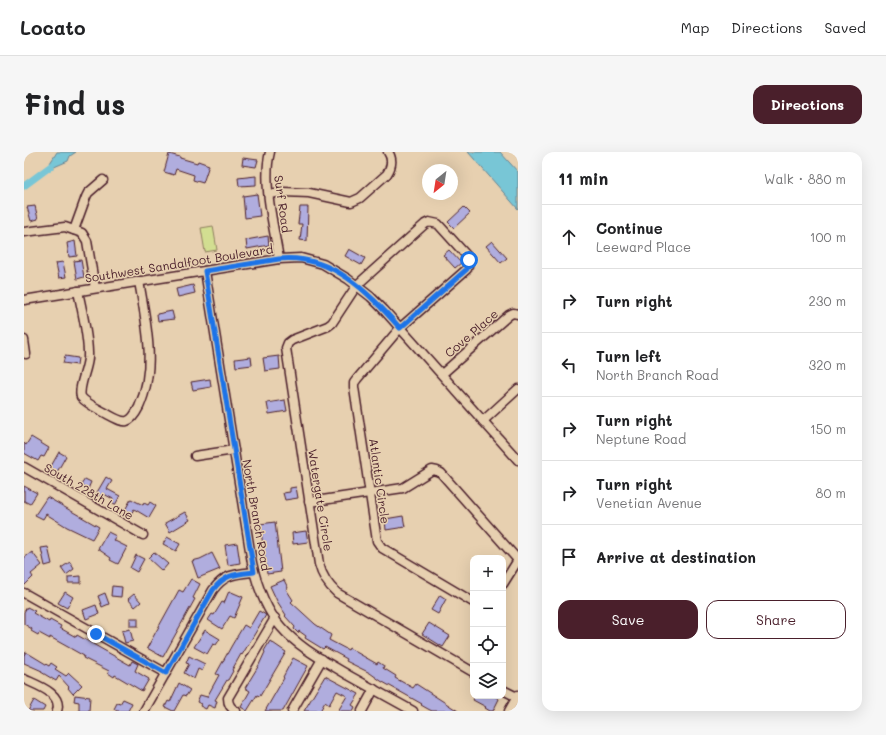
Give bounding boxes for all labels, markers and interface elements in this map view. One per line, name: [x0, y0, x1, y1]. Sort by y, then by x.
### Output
text: Locato: [20, 15, 86, 40]
text: Map: [681, 18, 709, 37]
text: Directions: [731, 18, 802, 37]
text: Saved: [824, 18, 866, 37]
button: Directions: [753, 85, 862, 124]
text: Find us: [24, 86, 125, 122]
north arrow: [422, 164, 458, 200]
text: 11 min: [558, 167, 608, 189]
text: Walk · 880 m: [764, 170, 846, 187]
street label: Surf Road: [271, 174, 295, 234]
text: Continue: [596, 218, 663, 238]
icon: ahead: [558, 226, 580, 248]
text: 100 m: [810, 228, 846, 245]
text: Leeward Place: [596, 238, 691, 255]
street label: Southwest Sandalfoot Boulevard: [84, 240, 275, 286]
route start: [460, 251, 478, 269]
icon: right: [558, 290, 580, 312]
text: Turn right: [596, 291, 673, 311]
text: 230 m: [809, 292, 846, 309]
street label: Cove Place: [441, 305, 501, 361]
text: Turn left: [596, 346, 661, 366]
icon: left: [558, 354, 580, 376]
text: 320 m: [809, 356, 846, 373]
text: North Branch Road: [596, 366, 718, 383]
text: Turn right: [596, 410, 673, 430]
icon: right: [558, 418, 580, 440]
text: 150 m: [810, 420, 846, 437]
text: Neptune Road: [596, 430, 686, 447]
street label: Atlantic Circle: [366, 437, 394, 525]
street label: Watergate Circle: [305, 448, 337, 552]
street label: North Branch Road: [239, 458, 275, 572]
street label: South 228th Lane: [41, 459, 137, 523]
text: Turn right: [596, 474, 673, 494]
icon: right: [558, 482, 580, 504]
text: 80 m: [816, 484, 846, 501]
text: Venetian Avenue: [596, 494, 702, 511]
icon: arrive: [558, 546, 580, 568]
text: Arrive at destination: [596, 547, 756, 567]
map controls: [470, 555, 506, 699]
button: +: [470, 555, 506, 591]
button: −: [470, 591, 506, 627]
button: Save: [558, 600, 698, 639]
button: Share: [706, 600, 846, 639]
route end: [87, 625, 105, 643]
button: locate: [470, 627, 506, 663]
button: layers: [470, 663, 506, 699]

